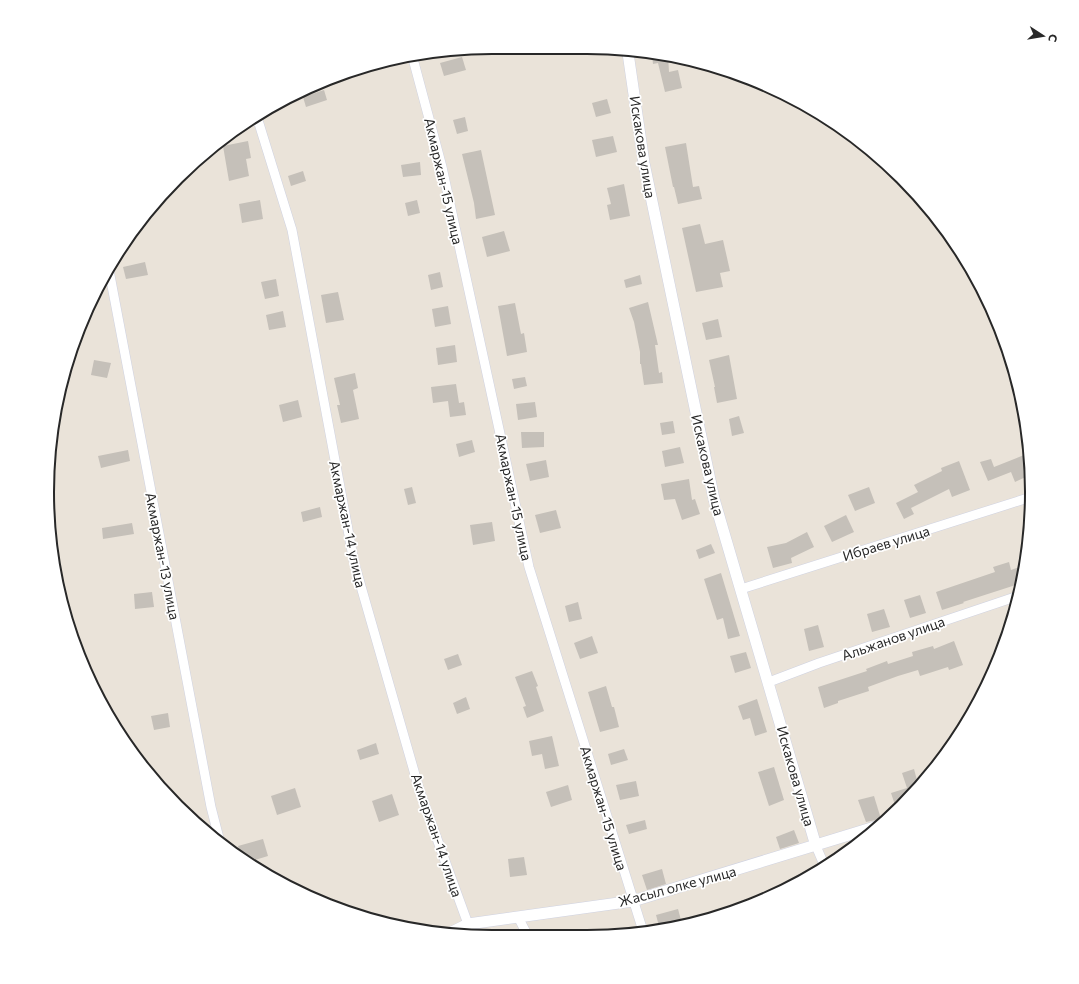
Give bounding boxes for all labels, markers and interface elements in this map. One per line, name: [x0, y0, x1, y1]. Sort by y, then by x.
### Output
north arrow: [1023, 16, 1063, 56]
text: С: [1046, 33, 1060, 44]
street label: Искакова улица: [627, 95, 659, 199]
street label: Акмаржан-15 улица: [421, 116, 467, 246]
street label: Искакова улица: [688, 413, 728, 517]
street label: Акмаржан-15 улица: [492, 432, 536, 562]
street label: Акмаржан-14 улица: [326, 459, 370, 589]
street label: Акмаржан-13 улица: [142, 491, 184, 621]
street label: Ибраев улица: [840, 522, 932, 564]
street label: Альжанов улица: [839, 612, 947, 664]
street label: Искакова улица: [774, 724, 818, 828]
street label: Акмаржан-15 улица: [577, 744, 631, 872]
street label: Акмаржан-14 улица: [408, 771, 466, 899]
street label: Жасыл олке улица: [616, 862, 738, 910]

